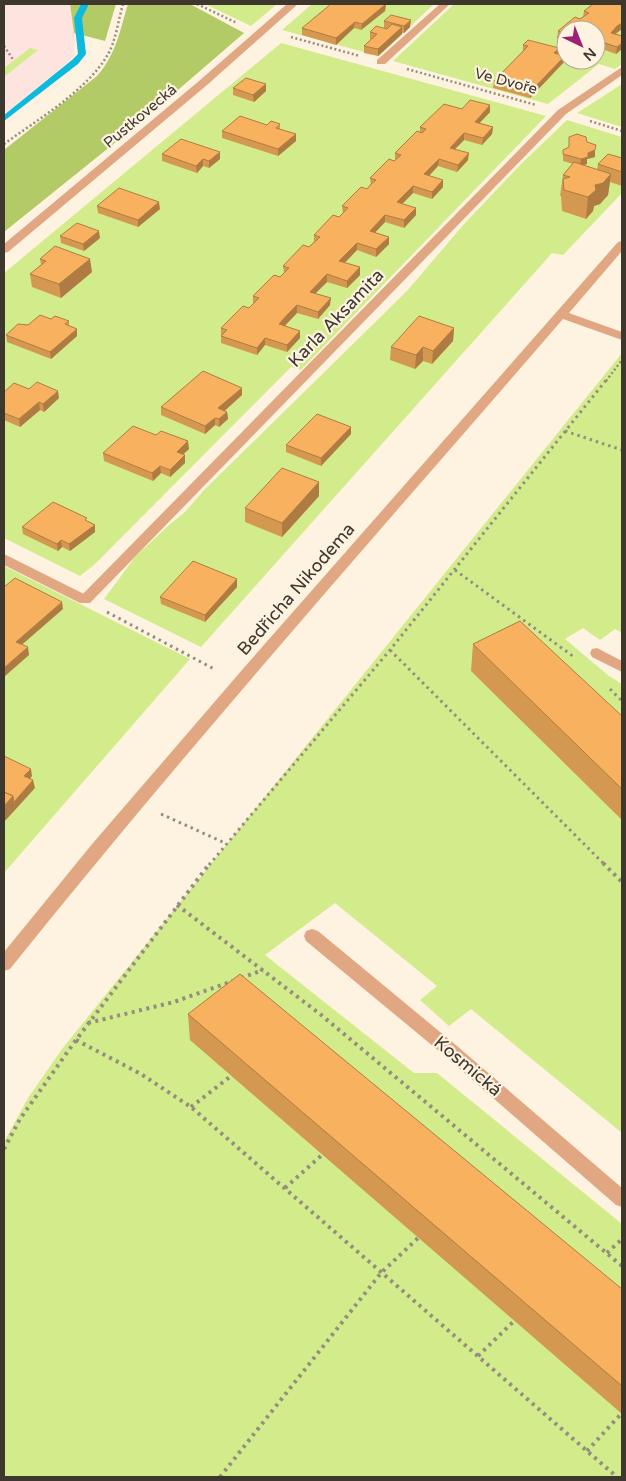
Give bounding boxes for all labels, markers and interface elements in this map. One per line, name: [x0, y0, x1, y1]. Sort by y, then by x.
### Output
north arrow: [556, 20, 606, 70]
text: N: [580, 44, 599, 64]
street label: Ve Dvoře: [473, 64, 539, 98]
street label: Pustkovecká: [100, 80, 180, 152]
street label: Karla Aksamita: [284, 264, 388, 372]
street label: Bedřicha Nikodema: [233, 518, 359, 660]
street label: Kosmická: [430, 1031, 506, 1101]

